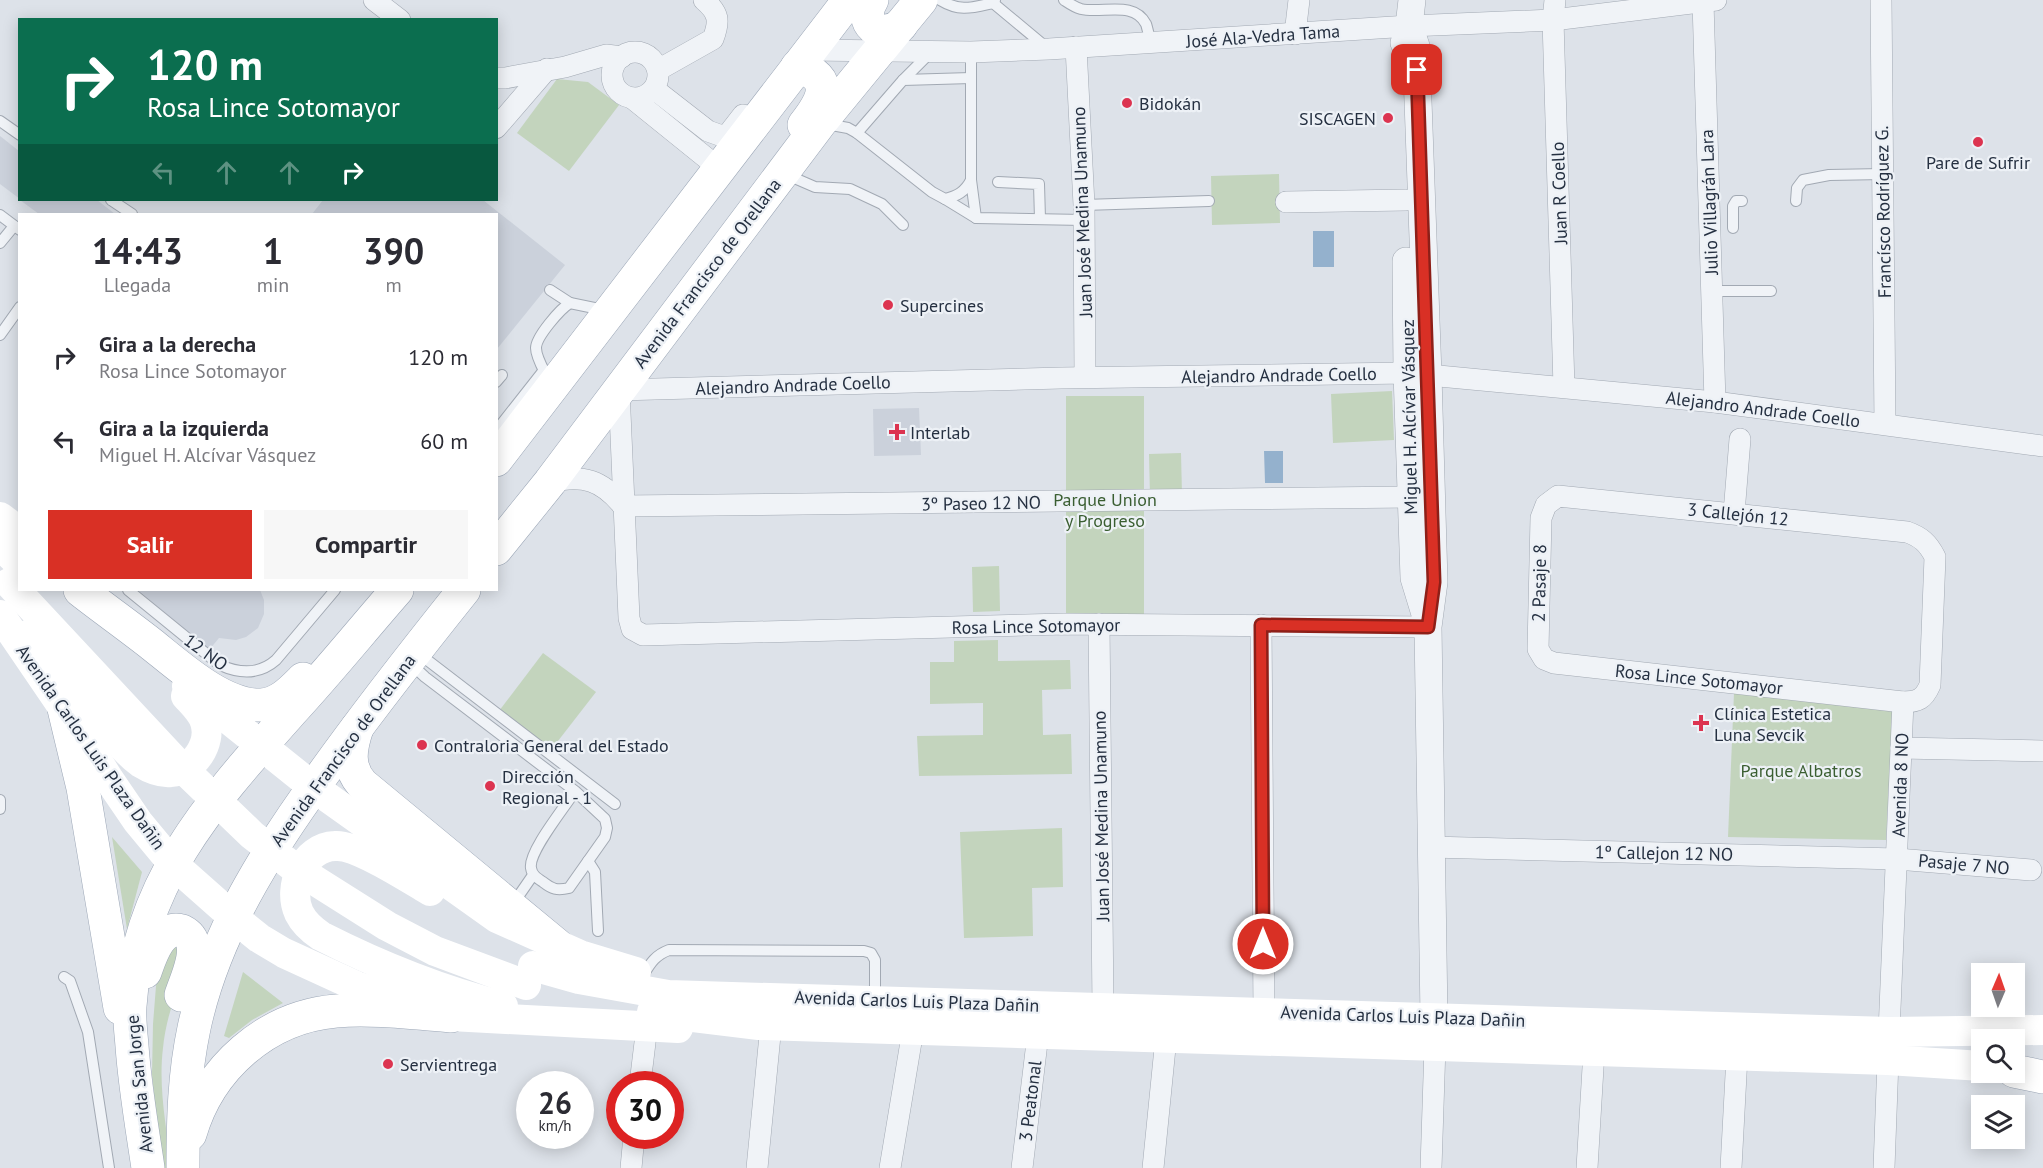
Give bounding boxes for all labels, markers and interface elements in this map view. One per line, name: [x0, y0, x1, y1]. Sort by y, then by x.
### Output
street label: José Ala-Vedra Tama: [1184, 19, 1341, 53]
text: 120 m: [147, 37, 263, 92]
icon: right: [48, 42, 126, 120]
pin: [1391, 44, 1442, 95]
icon: arrive: [1400, 53, 1433, 86]
text: Rosa Lince Sotomayor: [147, 90, 400, 124]
place label: Bidokán: [1139, 92, 1201, 115]
marker: Bidokán: [1120, 96, 1134, 110]
street label: Juan José Medina Unamuno: [1067, 106, 1097, 319]
place label: SISCAGEN: [1299, 107, 1376, 130]
marker: SISCAGEN: [1381, 111, 1395, 125]
street label: Francísco Rodríguez G.: [1870, 126, 1896, 298]
street label: Julio Villagrán Lara: [1695, 129, 1723, 276]
marker: Pare de Sufrir: [1971, 135, 1985, 149]
street label: Juan R Coello: [1546, 141, 1572, 246]
place label: Pare de Sufrir: [1926, 151, 2030, 174]
icon: left: [147, 156, 180, 189]
icon: ahead: [210, 156, 243, 189]
icon: ahead: [273, 156, 306, 189]
icon: right: [336, 156, 369, 189]
street label: Avenida Francisco de Orellana: [628, 173, 786, 373]
text: 14:43: [92, 227, 183, 274]
text: 1: [263, 227, 283, 274]
text: 390: [363, 227, 424, 274]
text: Llegada: [104, 272, 171, 298]
text: min: [257, 272, 289, 298]
text: m: [386, 272, 402, 298]
place label: Supercines: [900, 294, 984, 317]
marker: Supercines: [881, 298, 895, 312]
street label: Miguel H. Alcívar Vásquez: [1396, 319, 1422, 515]
text: Gira a la derecha: [99, 330, 256, 358]
icon: right: [48, 341, 81, 374]
text: 120 m: [408, 343, 468, 371]
text: Rosa Lince Sotomayor: [99, 358, 286, 384]
street label: Alejandro Andrade Coello: [1181, 362, 1377, 388]
street label: Alejandro Andrade Coello: [695, 370, 891, 400]
street label: Alejandro Andrade Coello: [1665, 386, 1861, 432]
text: Gira a la izquierda: [99, 414, 269, 442]
place label: Interlab: [910, 421, 970, 444]
marker: Interlab: [888, 423, 906, 441]
icon: left: [48, 425, 81, 458]
text: 60 m: [420, 427, 468, 455]
text: Miguel H. Alcívar Vásquez: [99, 442, 316, 468]
park label: Parque Union y Progreso: [1053, 488, 1157, 532]
street label: 3º Paseo 12 NO: [921, 490, 1041, 516]
street label: 3 Callejón 12: [1686, 497, 1790, 531]
button: Salir: [48, 510, 252, 579]
button: Compartir: [264, 510, 468, 579]
street label: 2 Pasaje 8: [1527, 544, 1551, 622]
street label: Rosa Lince Sotomayor: [951, 613, 1121, 639]
street label: 12 NO: [179, 628, 233, 676]
street label: Avenida Carlos Luis Plaza Dañin: [11, 640, 171, 854]
street label: Avenida Francisco de Orellana: [266, 649, 420, 851]
street label: Rosa Lince Sotomayor: [1614, 659, 1784, 699]
place label: Clínica Estetica Luna Sevcik: [1714, 702, 1831, 746]
street label: Juan José Medina Unamuno: [1088, 710, 1114, 923]
marker: Clínica Estetica Luna Sevcik: [1692, 714, 1710, 732]
street label: Avenida 8 NO: [1887, 732, 1913, 838]
place label: Contraloria General del Estado: [434, 734, 669, 757]
marker: Contraloria General del Estado: [415, 738, 429, 752]
park label: Parque Albatros: [1740, 759, 1862, 782]
place label: Dirección Regional - 1: [502, 765, 592, 809]
marker: Dirección Regional - 1: [483, 779, 497, 793]
street label: 1º Callejon 12 NO: [1595, 840, 1733, 866]
street label: Pasaje 7 NO: [1917, 849, 2011, 879]
position arrow: [1231, 912, 1295, 976]
north arrow: [1971, 963, 2025, 1017]
map controls: [1971, 963, 2025, 1149]
street label: Avenida Carlos Luis Plaza Dañin: [794, 985, 1040, 1017]
street label: Avenida Carlos Luis Plaza Dañin: [1280, 1000, 1526, 1032]
street label: Avenida San Jorge: [120, 1014, 158, 1154]
button: search: [1971, 1029, 2025, 1083]
place label: Servientrega: [400, 1053, 497, 1076]
marker: Servientrega: [381, 1057, 395, 1071]
street label: 3 Peatonal: [1014, 1058, 1046, 1143]
speed limit sign: 30: [606, 1071, 684, 1149]
text: 26: [538, 1083, 572, 1122]
button: layers: [1971, 1095, 2025, 1149]
text: km/h: [539, 1116, 571, 1135]

